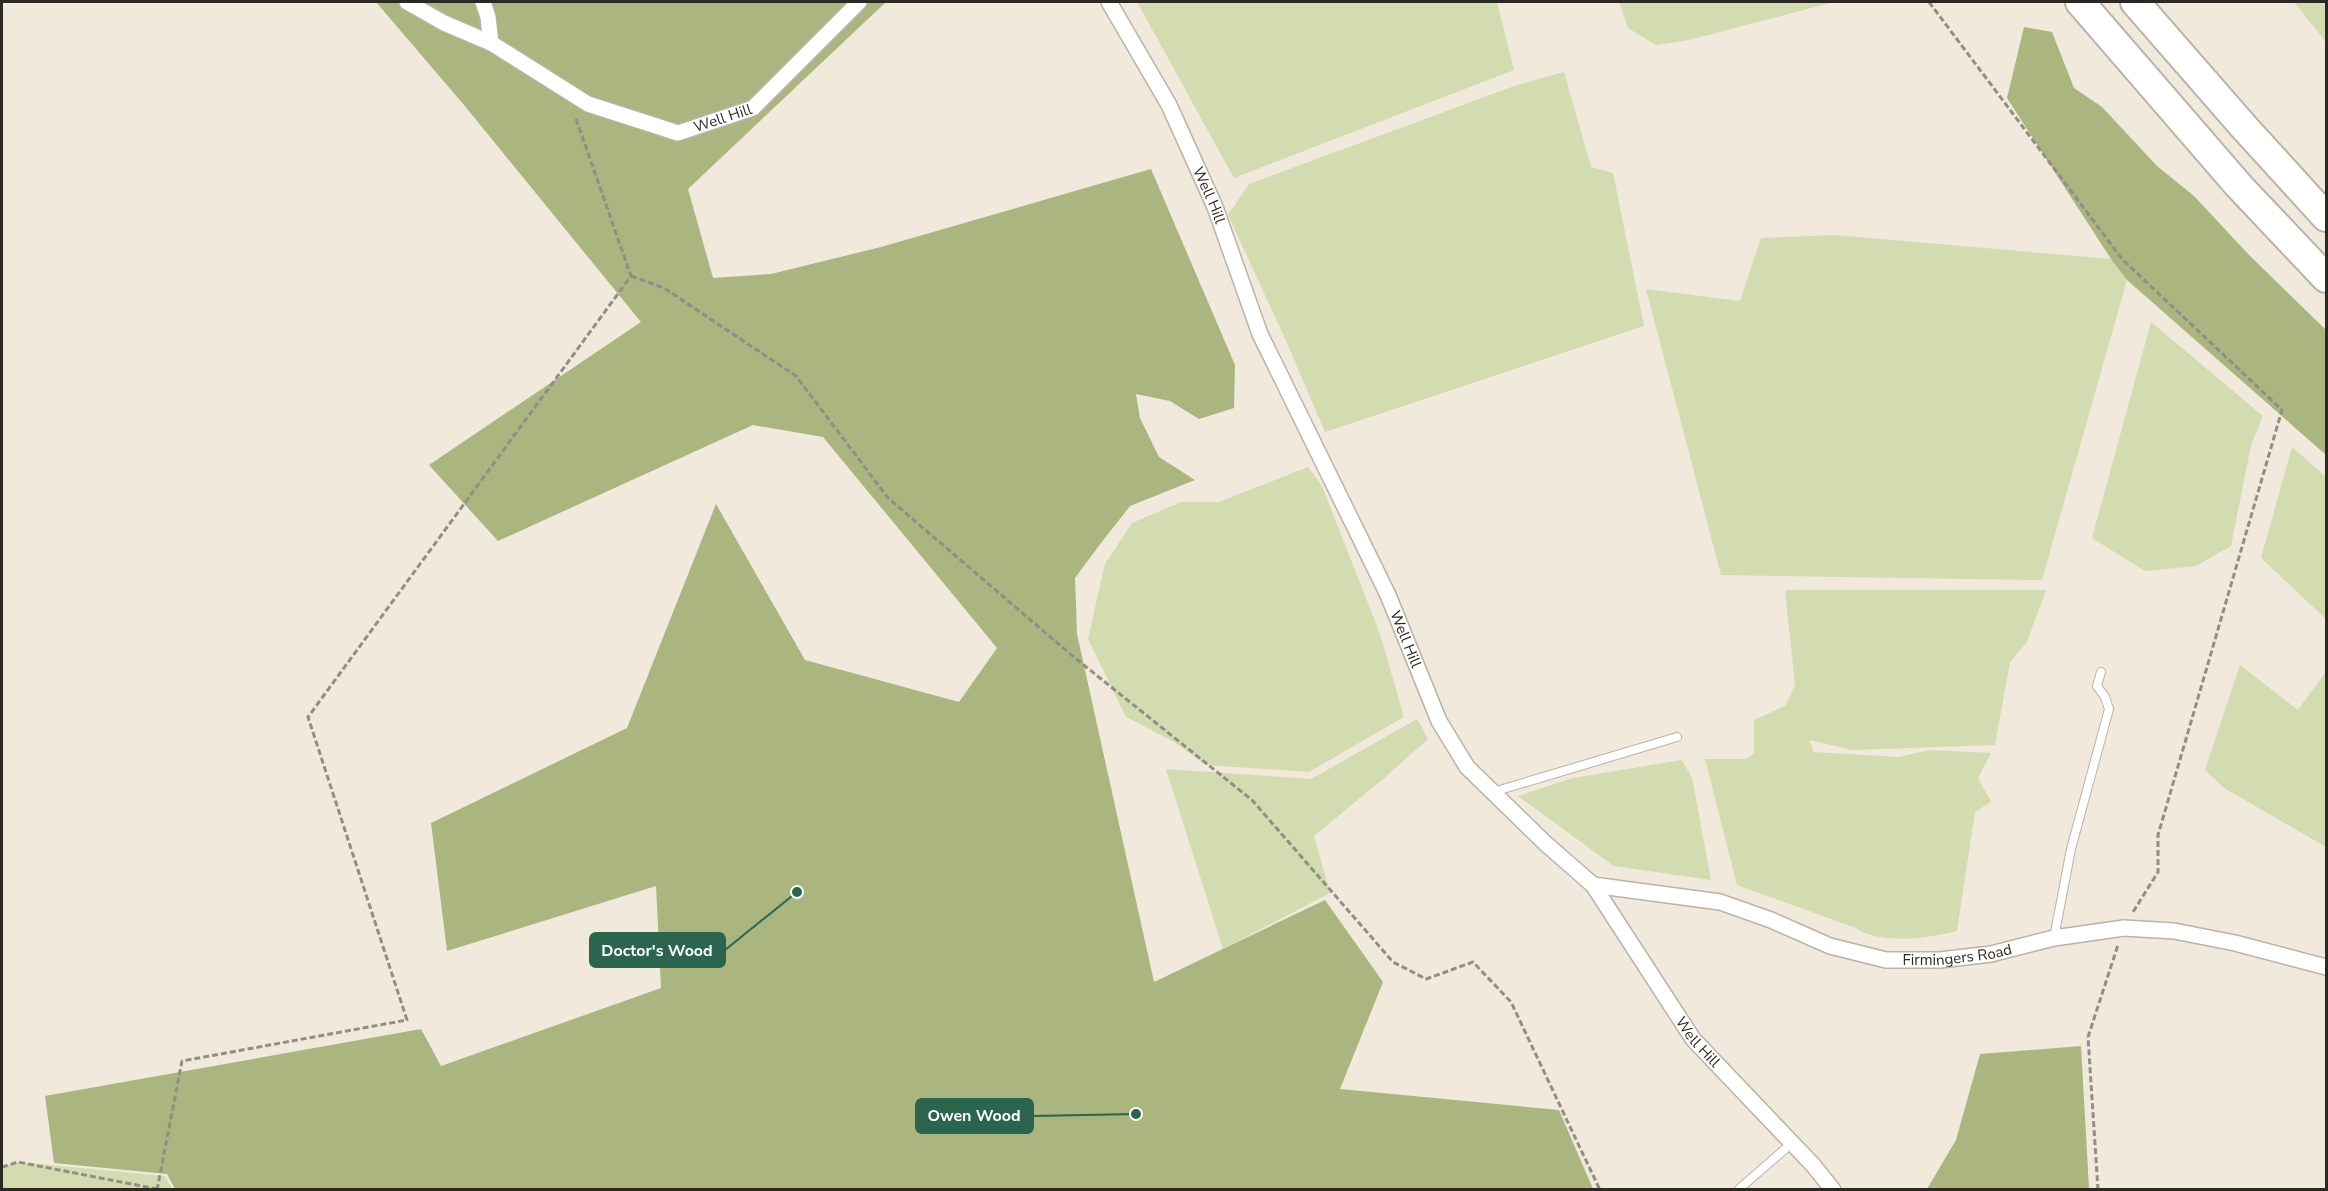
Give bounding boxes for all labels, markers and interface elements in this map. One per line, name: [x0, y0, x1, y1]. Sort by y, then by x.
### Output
street label: Well Hill: [691, 99, 755, 137]
street label: Well Hill: [1188, 164, 1230, 227]
street label: Well Hill: [1385, 607, 1427, 671]
callout: Doctor's Wood: [590, 933, 725, 967]
street label: Firmingers Road: [1903, 939, 2014, 970]
text: Doctor's Wood: [601, 940, 713, 962]
street label: Well Hill: [1671, 1013, 1725, 1072]
callout: Owen Wood: [916, 1099, 1033, 1133]
text: Owen Wood: [927, 1105, 1021, 1127]

